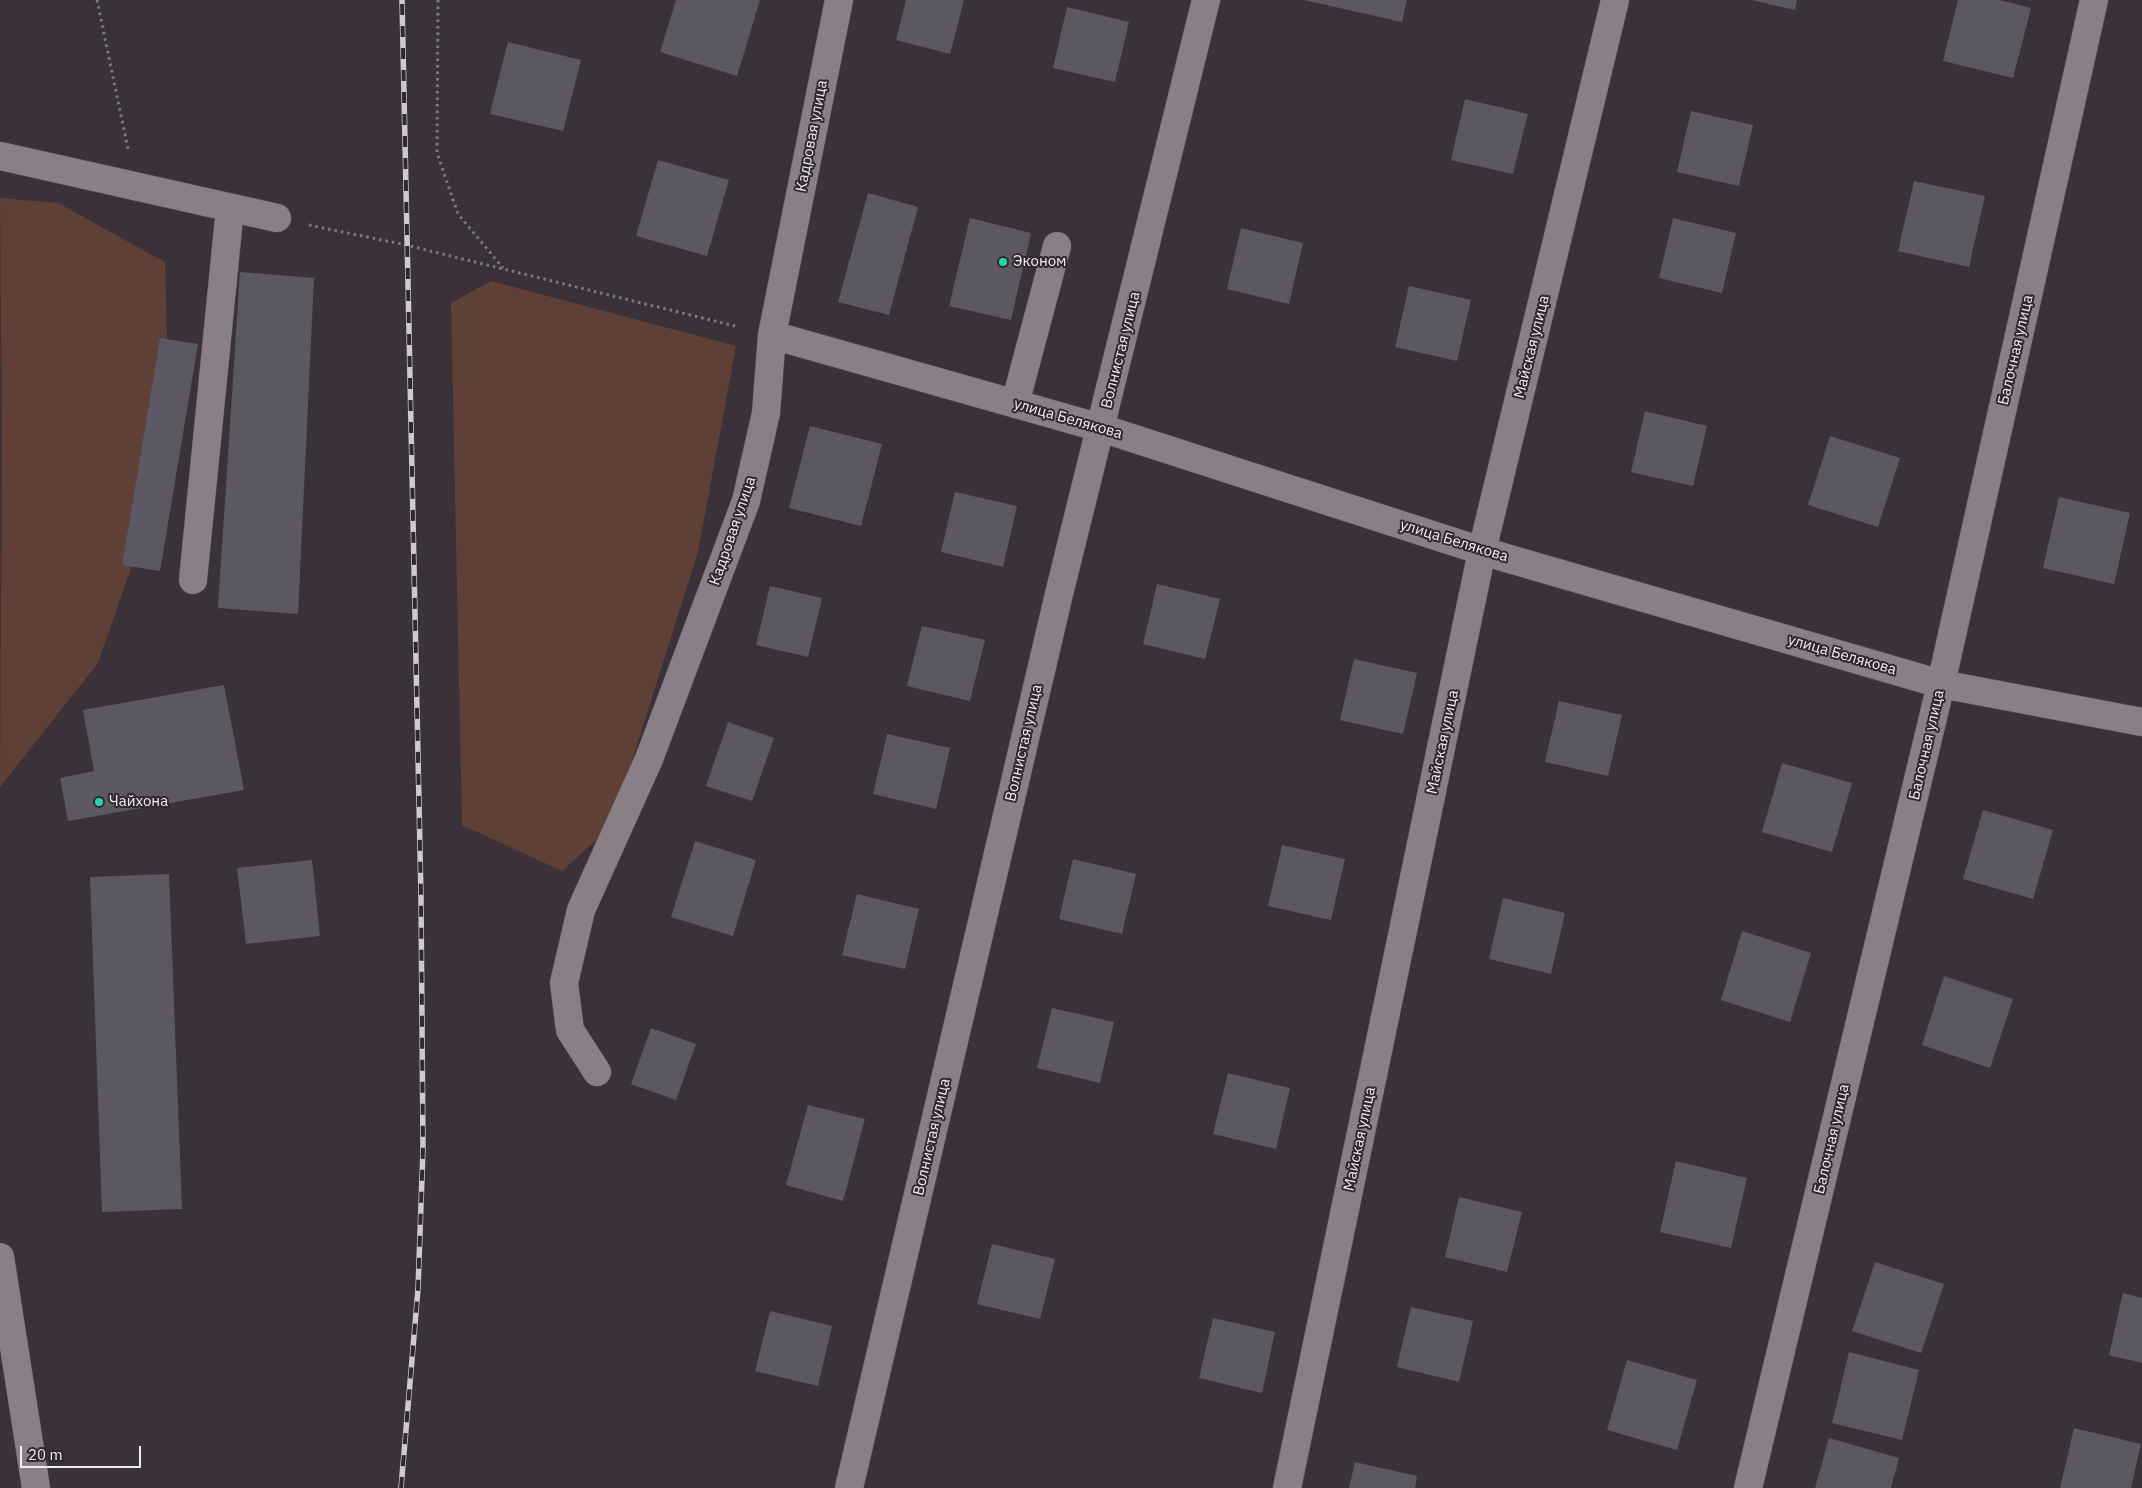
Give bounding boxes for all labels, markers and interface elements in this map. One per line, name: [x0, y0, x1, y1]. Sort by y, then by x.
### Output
street label: Кадровая улица: [792, 78, 832, 194]
place label: Эконом: [1013, 253, 1067, 271]
marker: Эконом: [997, 256, 1009, 268]
street label: Волнистая улица: [1098, 290, 1144, 410]
street label: Балочная улица: [1995, 293, 2037, 407]
street label: Майская улица: [1510, 294, 1554, 400]
street label: улица Белякова: [1012, 395, 1124, 443]
street label: Кадровая улица: [706, 474, 760, 588]
street label: улица Белякова: [1398, 516, 1510, 566]
street label: улица Белякова: [1786, 631, 1898, 679]
street label: Волнистая улица: [1002, 683, 1046, 803]
street label: Майская улица: [1423, 688, 1463, 796]
street label: Балочная улица: [1906, 688, 1948, 802]
place label: Чайхона: [109, 793, 168, 811]
marker: Чайхона: [93, 796, 105, 808]
street label: Волнистая улица: [910, 1077, 954, 1197]
street label: Балочная улица: [1811, 1082, 1853, 1196]
street label: Майская улица: [1340, 1085, 1380, 1193]
scale bar: [22, 1436, 144, 1468]
text: 20 m: [28, 1445, 63, 1464]

